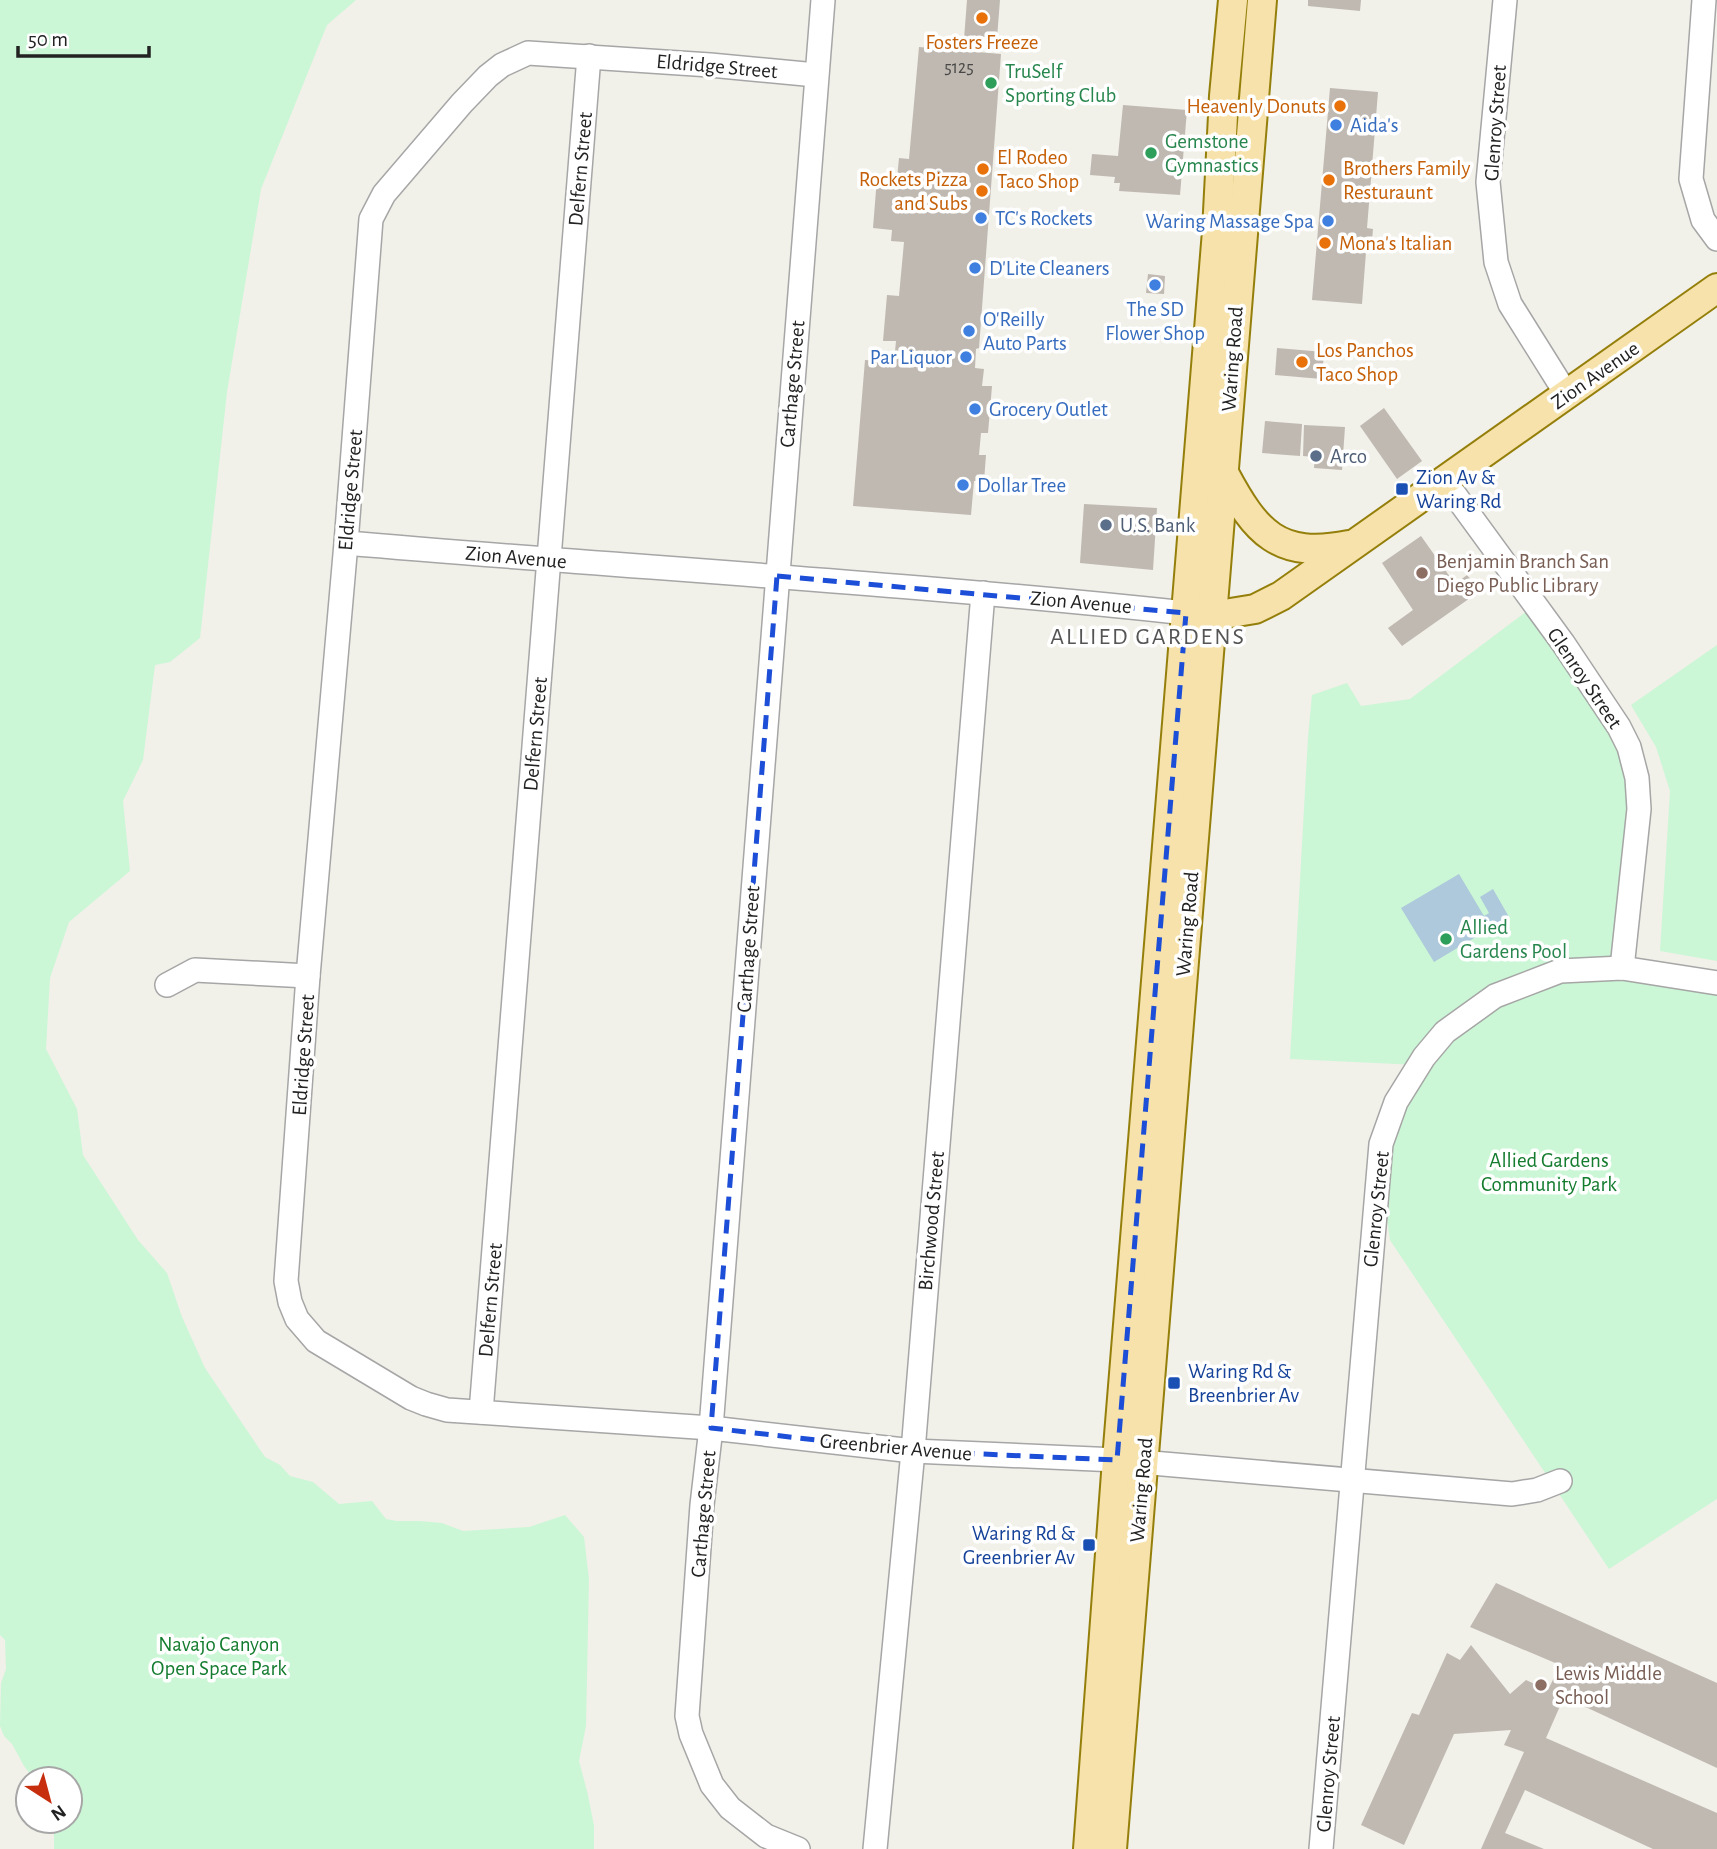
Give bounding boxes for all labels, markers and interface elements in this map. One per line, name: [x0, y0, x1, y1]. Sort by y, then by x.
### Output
marker: Fosters Freeze: [974, 10, 990, 26]
scale bar: [18, 14, 149, 58]
text: 50 m: [28, 29, 68, 50]
place label: Fosters Freeze: [925, 32, 1039, 53]
street label: Eldridge Street: [655, 51, 779, 82]
house number: 5125: [944, 59, 974, 77]
place label: TruSelf Sporting Club: [1005, 61, 1116, 106]
street label: Glenroy Street: [1481, 64, 1510, 182]
marker: TruSelf Sporting Club: [983, 75, 999, 91]
place label: Heavenly Donuts: [1187, 96, 1326, 117]
marker: Heavenly Donuts: [1332, 98, 1348, 114]
street label: Delfern Street: [565, 111, 596, 227]
place label: Aida's: [1350, 115, 1399, 136]
marker: Aida's: [1328, 117, 1344, 133]
place label: Gemstone Gymnastics: [1165, 131, 1259, 176]
marker: Gemstone Gymnastics: [1143, 145, 1159, 161]
place label: El Rodeo Taco Shop: [997, 147, 1079, 192]
place label: Brothers Family Resturaunt: [1343, 158, 1471, 203]
marker: El Rodeo Taco Shop: [975, 161, 991, 177]
place label: Rockets Pizza and Subs: [859, 169, 968, 214]
marker: Brothers Family Resturaunt: [1321, 172, 1337, 188]
marker: Rockets Pizza and Subs: [974, 183, 990, 199]
place label: TC's Rockets: [995, 208, 1093, 229]
marker: TC's Rockets: [973, 210, 989, 226]
place label: Waring Massage Spa: [1146, 211, 1314, 232]
marker: Waring Massage Spa: [1320, 213, 1336, 229]
place label: Mona's Italian: [1339, 233, 1452, 254]
marker: Mona's Italian: [1317, 235, 1333, 251]
place label: D'Lite Cleaners: [989, 258, 1109, 279]
marker: D'Lite Cleaners: [967, 260, 983, 276]
marker: The SD Flower Shop: [1147, 277, 1163, 293]
place label: The SD Flower Shop: [1105, 299, 1205, 344]
street label: Waring Road: [1218, 306, 1247, 412]
place label: O'Reilly Auto Parts: [983, 309, 1067, 354]
street label: Carthage Street: [776, 319, 809, 448]
marker: O'Reilly Auto Parts: [961, 323, 977, 339]
street label: Zion Avenue: [1548, 338, 1643, 413]
place label: Los Panchos Taco Shop: [1316, 340, 1414, 385]
place label: Par Liquor: [870, 347, 952, 368]
marker: Par Liquor: [958, 349, 974, 365]
marker: Los Panchos Taco Shop: [1294, 354, 1310, 370]
place label: Grocery Outlet: [989, 399, 1108, 420]
marker: Grocery Outlet: [967, 401, 983, 417]
street label: Eldridge Street: [335, 428, 366, 552]
place label: Arco: [1330, 446, 1367, 467]
marker: Arco: [1308, 448, 1324, 464]
place label: Zion Av & Waring Rd: [1416, 467, 1501, 512]
place label: Dollar Tree: [977, 475, 1066, 496]
marker: Dollar Tree: [955, 477, 971, 493]
marker: Zion Av & Waring Rd: [1394, 481, 1410, 497]
place label: U.S. Bank: [1120, 515, 1196, 536]
marker: U.S. Bank: [1098, 517, 1114, 533]
street label: Zion Avenue: [464, 543, 568, 572]
place label: Benjamin Branch San Diego Public Library: [1436, 551, 1609, 596]
marker: Benjamin Branch San Diego Public Library: [1414, 565, 1430, 581]
street label: Zion Avenue: [1029, 588, 1133, 617]
street label: Glenroy Street: [1543, 624, 1626, 733]
district label: ALLIED GARDENS: [1050, 625, 1246, 649]
street label: Delfern Street: [520, 676, 551, 792]
street label: Waring Road: [1172, 871, 1203, 977]
street label: Carthage Street: [734, 884, 763, 1013]
place label: Allied Gardens Pool: [1460, 917, 1567, 962]
marker: Allied Gardens Pool: [1438, 931, 1454, 947]
street label: Eldridge Street: [289, 993, 318, 1116]
street label: Birchwood Street: [915, 1150, 948, 1292]
street label: Glenroy Street: [1360, 1150, 1393, 1268]
park label: Allied Gardens Community Park: [1481, 1150, 1617, 1195]
street label: Delfern Street: [475, 1242, 506, 1358]
place label: Waring Rd & Breenbrier Av: [1188, 1361, 1299, 1406]
marker: Waring Rd & Breenbrier Av: [1166, 1375, 1182, 1391]
street label: Greenbrier Avenue: [819, 1430, 973, 1465]
street label: Waring Road: [1126, 1437, 1157, 1543]
street label: Carthage Street: [687, 1449, 720, 1578]
place label: Waring Rd & Greenbrier Av: [963, 1523, 1075, 1568]
marker: Waring Rd & Greenbrier Av: [1081, 1537, 1097, 1553]
park label: Navajo Canyon Open Space Park: [151, 1634, 287, 1679]
place label: Lewis Middle School: [1555, 1663, 1662, 1708]
marker: Lewis Middle School: [1533, 1677, 1549, 1693]
street label: Glenroy Street: [1313, 1715, 1344, 1833]
north arrow: [14, 1765, 84, 1835]
text: N: [47, 1801, 69, 1824]

